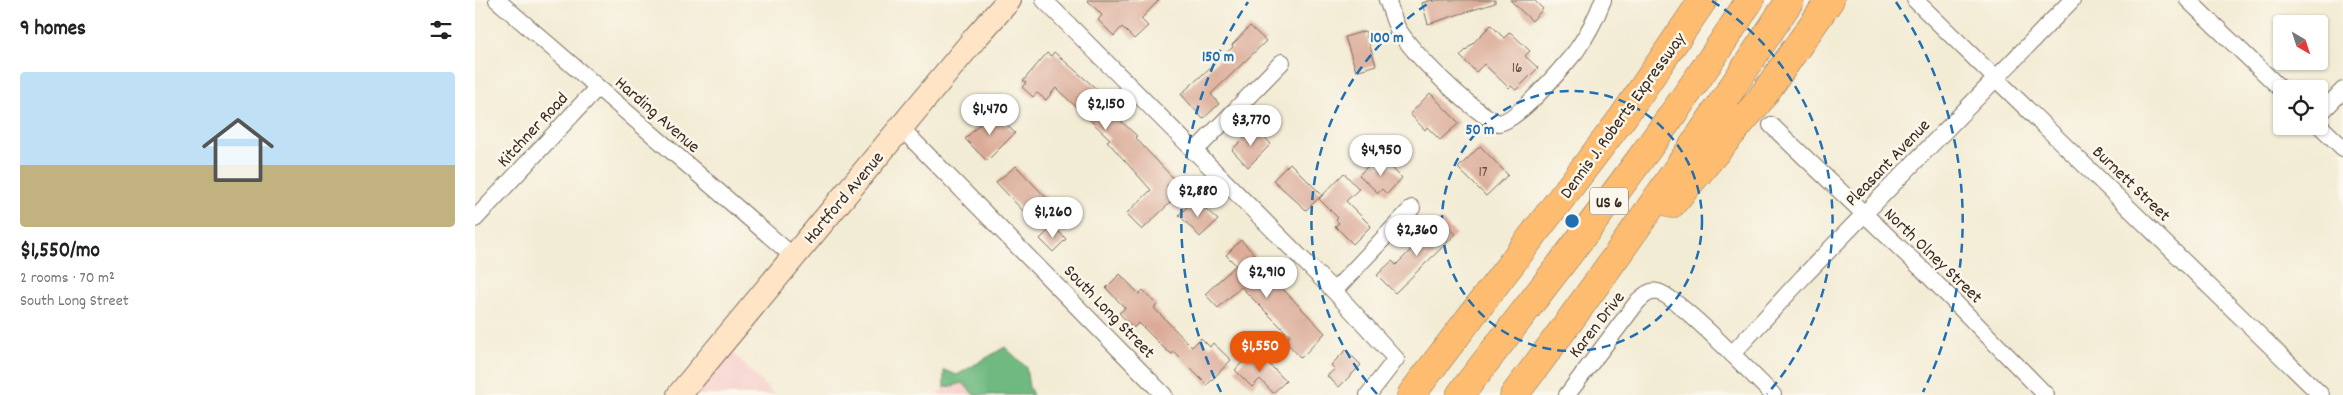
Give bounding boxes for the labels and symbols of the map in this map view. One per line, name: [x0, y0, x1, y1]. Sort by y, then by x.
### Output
north arrow: [2273, 15, 2327, 70]
text: 100 m: [1370, 28, 1404, 50]
street label: Dennis J. Roberts Expressway: [1555, 28, 1693, 205]
text: 150 m: [1202, 47, 1234, 69]
house number: 16: [1512, 58, 1522, 80]
street label: Harding Avenue: [608, 72, 704, 160]
street label: Kitchner Road: [492, 88, 575, 174]
pin: $2,150: [1065, 88, 1147, 131]
pin: $1,470: [949, 94, 1031, 136]
pin: $3,770: [1210, 104, 1292, 147]
street label: Pleasant Avenue: [1840, 114, 1937, 213]
text: 50 m: [1466, 120, 1494, 142]
pin: $4,950: [1340, 134, 1422, 177]
street label: Burnett Street: [2085, 141, 2175, 229]
street label: Hartford Avenue: [799, 147, 891, 250]
house number: 17: [1478, 162, 1488, 184]
pin: $2,880: [1157, 176, 1239, 218]
road number: US 6: [1590, 188, 1628, 215]
pin: $1,260: [1012, 196, 1094, 239]
street label: North Olney Street: [1877, 203, 1987, 311]
centre of rings: [1563, 212, 1581, 230]
pin: $2,360: [1376, 214, 1458, 257]
pin: $2,910: [1226, 256, 1308, 299]
street label: South Long Street: [1057, 260, 1160, 366]
street label: Karen Drive: [1564, 287, 1632, 364]
pin: $1,550: [1219, 330, 1301, 373]

